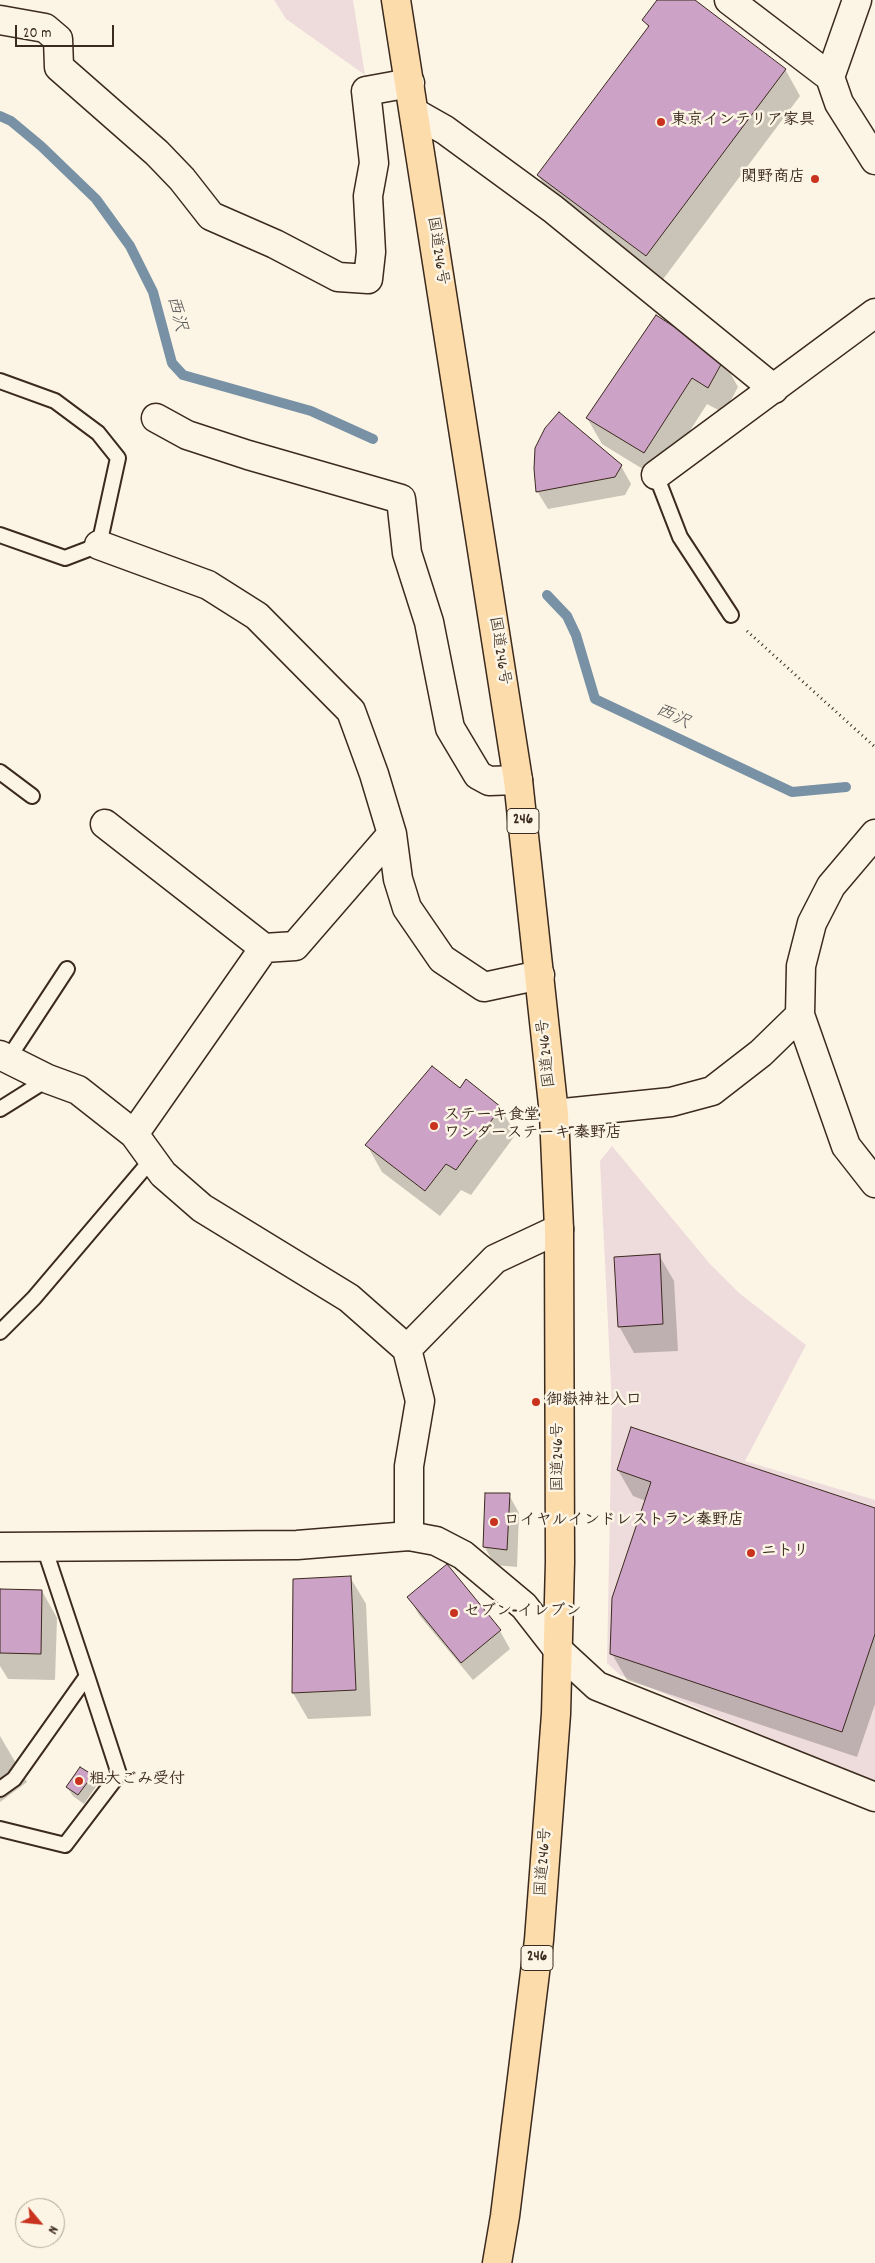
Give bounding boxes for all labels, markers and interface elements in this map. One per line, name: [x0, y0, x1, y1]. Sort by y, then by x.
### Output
scale bar: [18, 15, 116, 47]
text: 20 m: [23, 23, 51, 45]
place label: 東京インテリア家具: [671, 112, 815, 132]
marker: 東京インテリア家具: [655, 116, 667, 128]
place label: 関野商店: [741, 169, 805, 189]
marker: 関野商店: [809, 173, 821, 185]
street label: 国道246号: [421, 215, 451, 287]
water label: 西沢: [160, 294, 190, 334]
street label: 国道246号: [483, 615, 513, 687]
water label: 西沢: [651, 701, 693, 735]
road number: 246: [507, 808, 539, 834]
street label: 国道246号: [535, 1017, 561, 1089]
place label: ステーキ食堂 ワンダーステーキ 秦野店: [444, 1107, 622, 1145]
marker: ステーキ食堂 ワンダーステーキ 秦野店: [428, 1120, 440, 1132]
place label: 御嶽神社入口: [546, 1392, 642, 1412]
marker: 御嶽神社入口: [530, 1396, 542, 1408]
street label: 国道246号: [550, 1422, 570, 1492]
place label: ロイヤルインドレストラン秦野店: [504, 1512, 744, 1532]
marker: ロイヤルインドレストラン秦野店: [488, 1516, 500, 1528]
place label: ニトリ: [761, 1543, 809, 1563]
marker: ニトリ: [745, 1547, 757, 1559]
place label: セブン-イレブン: [464, 1603, 581, 1623]
marker: セブン-イレブン: [448, 1607, 460, 1619]
place label: 粗大ごみ受付: [89, 1771, 185, 1791]
marker: 粗大ごみ受付: [73, 1775, 85, 1787]
street label: 国道246号: [533, 1827, 557, 1897]
road number: 246: [521, 1946, 553, 1970]
north arrow: [15, 2198, 65, 2248]
text: N: [42, 2222, 63, 2237]

